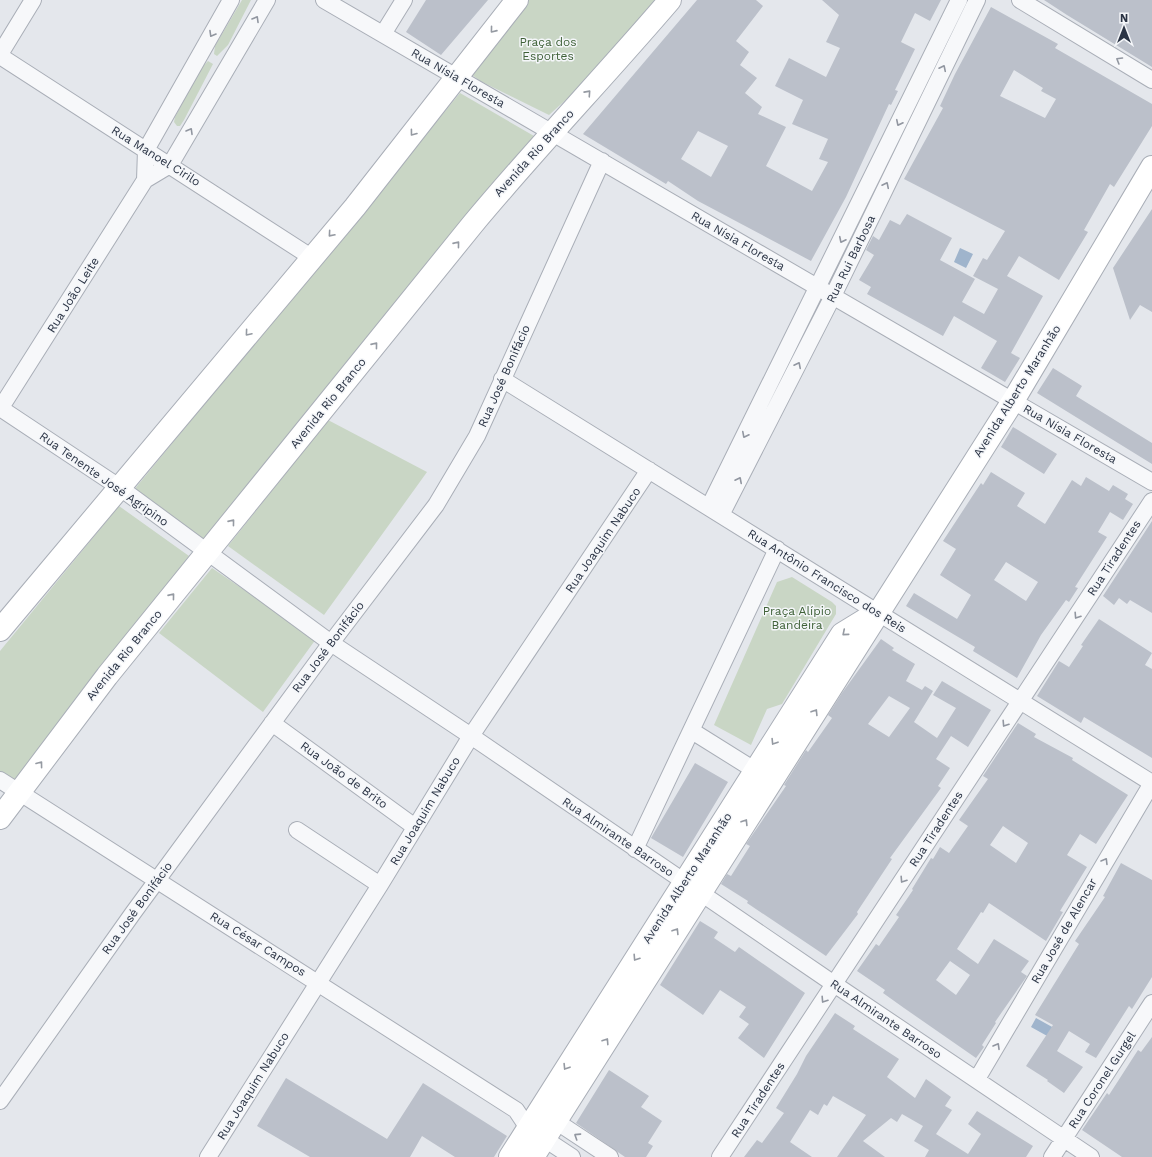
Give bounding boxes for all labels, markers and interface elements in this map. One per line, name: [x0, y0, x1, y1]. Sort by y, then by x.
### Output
north arrow: [1104, 8, 1144, 48]
text: N: [1120, 12, 1128, 25]
one-way arrow: [251, 16, 259, 23]
one-way arrow: [491, 26, 498, 33]
one-way arrow: [209, 30, 216, 37]
park label: Praça dos Esportes: [519, 35, 577, 63]
street label: Rua Nísia Floresta: [409, 45, 508, 111]
one-way arrow: [1116, 57, 1123, 64]
one-way arrow: [938, 65, 946, 72]
one-way arrow: [584, 90, 591, 98]
street label: Avenida Rio Branco: [491, 106, 577, 200]
one-way arrow: [896, 119, 904, 126]
street label: Rua Manoel Cirilo: [109, 123, 203, 189]
one-way arrow: [186, 128, 193, 135]
one-way arrow: [411, 129, 418, 136]
one-way arrow: [881, 182, 889, 189]
street label: Rua Nísia Floresta: [689, 208, 788, 274]
street label: Rua Rui Barbosa: [824, 213, 878, 305]
one-way arrow: [329, 229, 336, 237]
one-way arrow: [839, 236, 847, 243]
one-way arrow: [452, 241, 459, 248]
street label: Rua João Leite: [44, 255, 102, 335]
street label: Avenida Alberto Maranhão: [970, 322, 1064, 460]
street label: Rua José Bonifácio: [475, 323, 533, 429]
one-way arrow: [245, 329, 252, 336]
one-way arrow: [371, 342, 378, 349]
street label: Avenida Rio Branco: [287, 355, 369, 451]
one-way arrow: [794, 361, 801, 369]
street label: Rua Nísia Floresta: [1021, 401, 1120, 467]
street label: Rua Tenente José Agripino: [37, 429, 171, 529]
one-way arrow: [742, 431, 750, 439]
one-way arrow: [734, 477, 742, 485]
street label: Rua Joaquim Nabuco: [562, 485, 644, 595]
street label: Rua Tiradentes: [1084, 518, 1144, 598]
one-way arrow: [227, 520, 234, 527]
street label: Rua Antônio Francisco dos Reis: [745, 526, 909, 636]
one-way arrow: [167, 593, 174, 600]
street label: Rua José Bonifácio: [289, 599, 367, 695]
park label: Praça Alípio Bandeira: [763, 604, 831, 632]
street label: Avenida Rio Branco: [83, 607, 165, 703]
one-way arrow: [1074, 611, 1081, 618]
one-way arrow: [842, 629, 849, 636]
one-way arrow: [810, 709, 817, 716]
one-way arrow: [1002, 720, 1010, 727]
one-way arrow: [771, 738, 779, 745]
street label: Rua João de Brito: [298, 739, 390, 811]
street label: Rua Joaquim Nabuco: [387, 754, 463, 868]
one-way arrow: [35, 762, 42, 769]
street label: Rua Tiradentes: [906, 789, 966, 869]
street label: Rua Almirante Barroso: [560, 794, 676, 880]
street label: Avenida Alberto Maranhão: [639, 810, 735, 946]
one-way arrow: [741, 819, 748, 826]
one-way arrow: [1100, 858, 1108, 865]
street label: Rua José Bonifácio: [99, 859, 175, 957]
one-way arrow: [901, 875, 908, 882]
street label: Rua José de Alencar: [1028, 876, 1100, 986]
street label: Rua César Campos: [207, 909, 309, 979]
one-way arrow: [671, 929, 678, 936]
one-way arrow: [634, 954, 641, 961]
street label: Rua Almirante Barroso: [828, 976, 944, 1062]
one-way arrow: [821, 996, 828, 1003]
street label: Rua Coronel Gurgel: [1065, 1029, 1139, 1131]
street label: Rua Joaquim Nabuco: [214, 1030, 292, 1142]
one-way arrow: [602, 1039, 609, 1046]
one-way arrow: [992, 1043, 999, 1050]
street label: Rua Tiradentes: [728, 1060, 788, 1140]
one-way arrow: [563, 1063, 571, 1070]
one-way arrow: [575, 1133, 582, 1140]

